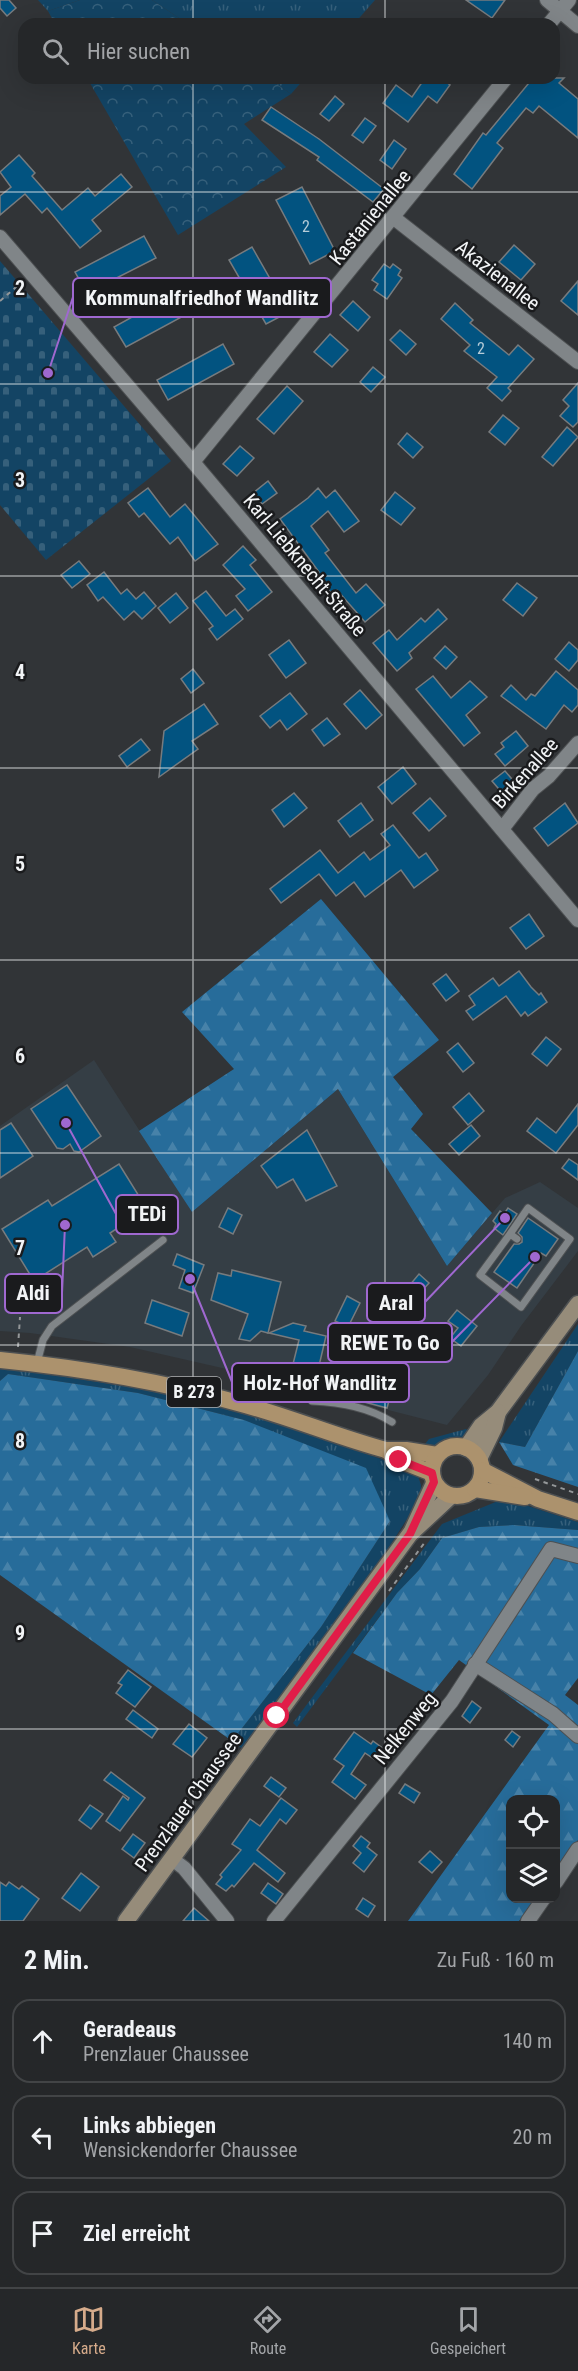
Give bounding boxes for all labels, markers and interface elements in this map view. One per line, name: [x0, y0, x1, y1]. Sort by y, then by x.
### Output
search box: [18, 18, 560, 84]
icon: search: [39, 35, 72, 68]
text: Hier suchen: [87, 39, 190, 64]
street label: Kastanienallee: [324, 164, 416, 270]
house number: 2: [302, 217, 310, 236]
street label: Akazienallee: [451, 235, 545, 315]
text: 2: [15, 276, 25, 300]
callout: Kommunalfriedhof Wandlitz: [73, 278, 331, 317]
text: Kommunalfriedhof Wandlitz: [85, 286, 319, 310]
house number: 2: [477, 339, 485, 358]
text: 3: [15, 468, 25, 492]
street label: Karl-Liebknecht-Straße: [238, 489, 372, 641]
text: 4: [15, 660, 25, 684]
street label: Birkenallee: [487, 733, 563, 813]
text: 5: [15, 852, 25, 876]
text: 6: [15, 1044, 25, 1068]
callout: TEDi: [116, 1195, 178, 1234]
text: TEDi: [128, 1202, 166, 1226]
text: 7: [15, 1236, 25, 1260]
callout: Aldi: [5, 1274, 62, 1313]
text: Aldi: [16, 1281, 50, 1305]
callout: Aral: [367, 1283, 425, 1322]
text: Aral: [379, 1291, 413, 1315]
callout: REWE To Go: [328, 1323, 452, 1362]
text: REWE To Go: [340, 1331, 440, 1355]
callout: Holz-Hof Wandlitz: [232, 1363, 409, 1402]
text: Holz-Hof Wandlitz: [243, 1371, 397, 1395]
road number: B 273: [167, 1377, 221, 1407]
text: 8: [15, 1429, 25, 1453]
route end: [385, 1446, 411, 1472]
text: 9: [15, 1621, 25, 1645]
street label: Nelkenweg: [368, 1687, 442, 1769]
route start: [263, 1702, 289, 1728]
street label: Prenzlauer Chaussee: [130, 1728, 246, 1876]
map controls: [506, 1795, 560, 1903]
button: locate: [506, 1795, 560, 1849]
button: layers: [506, 1849, 560, 1903]
text: 2 Min.: [24, 1945, 90, 1975]
text: Zu Fuß · 160 m: [437, 1948, 554, 1972]
text: Geradeaus: [83, 2017, 176, 2042]
icon: ahead: [26, 2025, 59, 2058]
text: 140 m: [503, 2029, 552, 2053]
text: Prenzlauer Chaussee: [83, 2042, 249, 2066]
text: Links abbiegen: [83, 2113, 216, 2138]
icon: left: [26, 2121, 59, 2154]
text: 20 m: [513, 2125, 552, 2149]
text: Wensickendorfer Chaussee: [83, 2138, 297, 2162]
icon: arrive: [26, 2217, 59, 2250]
text: Ziel erreicht: [83, 2221, 190, 2246]
tab: Karte: [72, 2303, 106, 2358]
tab: Route: [250, 2303, 286, 2358]
tab: Gespeichert: [430, 2303, 506, 2358]

